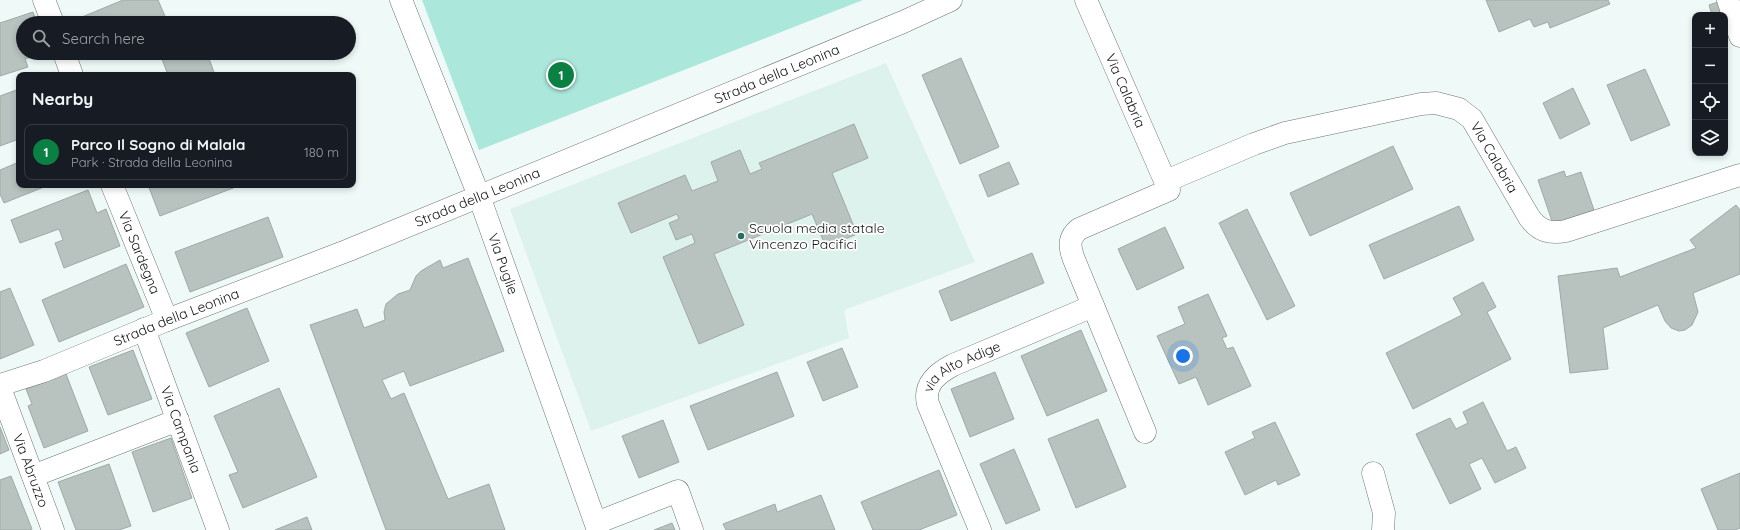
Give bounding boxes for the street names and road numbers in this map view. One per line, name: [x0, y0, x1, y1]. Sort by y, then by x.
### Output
street label: Strada della Leonina: [712, 40, 842, 108]
street label: Via Calabria: [1102, 51, 1150, 131]
street label: Via Calabria: [1467, 119, 1522, 196]
street label: Strada della Leonina: [412, 163, 543, 231]
street label: Via Sardegna: [115, 209, 164, 297]
street label: Via Puglie: [484, 231, 522, 297]
street label: Strada della Leonina: [111, 284, 242, 350]
street label: via Alto Adige: [919, 337, 1003, 395]
street label: Via Campania: [157, 383, 205, 475]
street label: Via Abruzzo: [9, 431, 53, 510]

